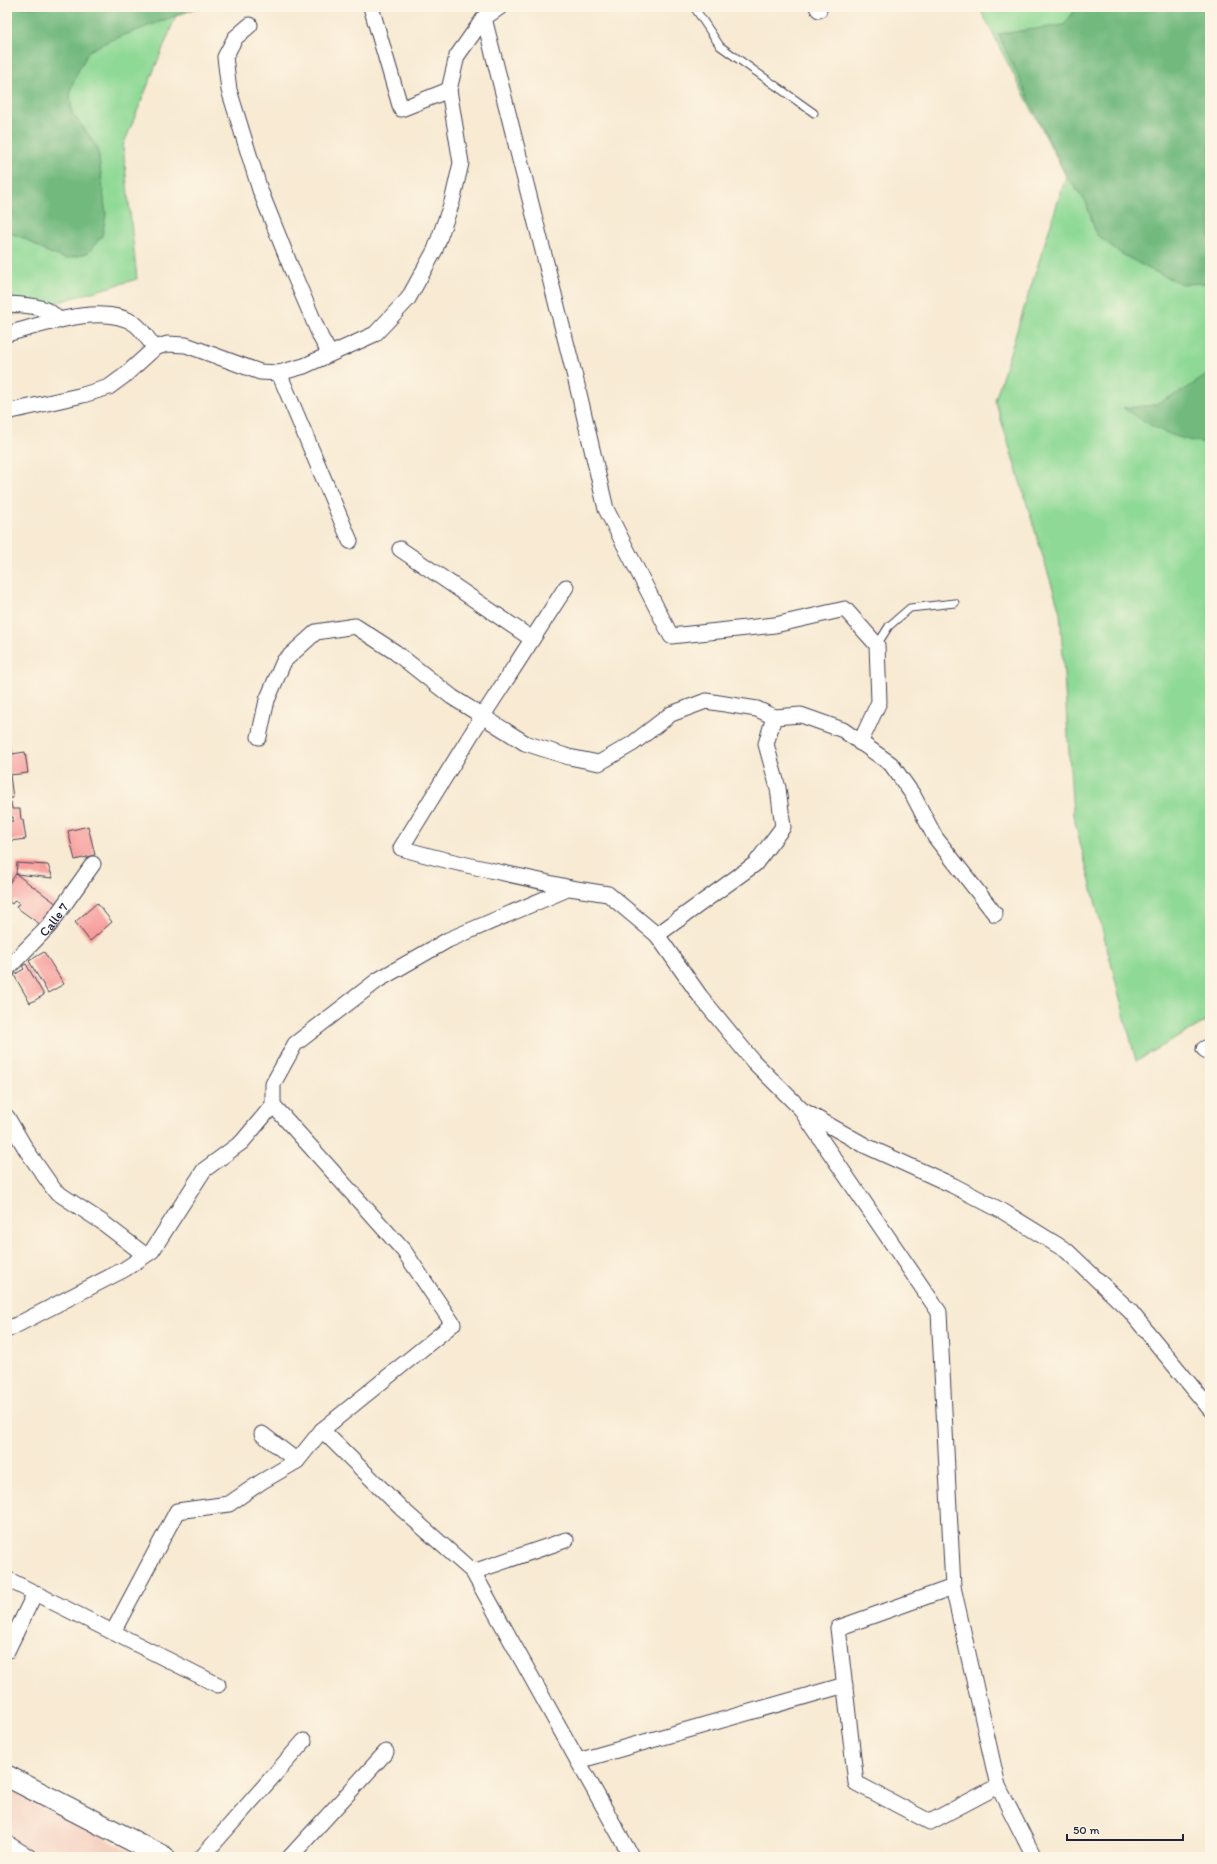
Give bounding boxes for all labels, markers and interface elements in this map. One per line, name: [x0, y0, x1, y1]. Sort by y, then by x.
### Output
street label: Calle 7: [36, 899, 71, 939]
scale bar: [1067, 1816, 1183, 1842]
text: 50 m: [1073, 1823, 1099, 1837]

